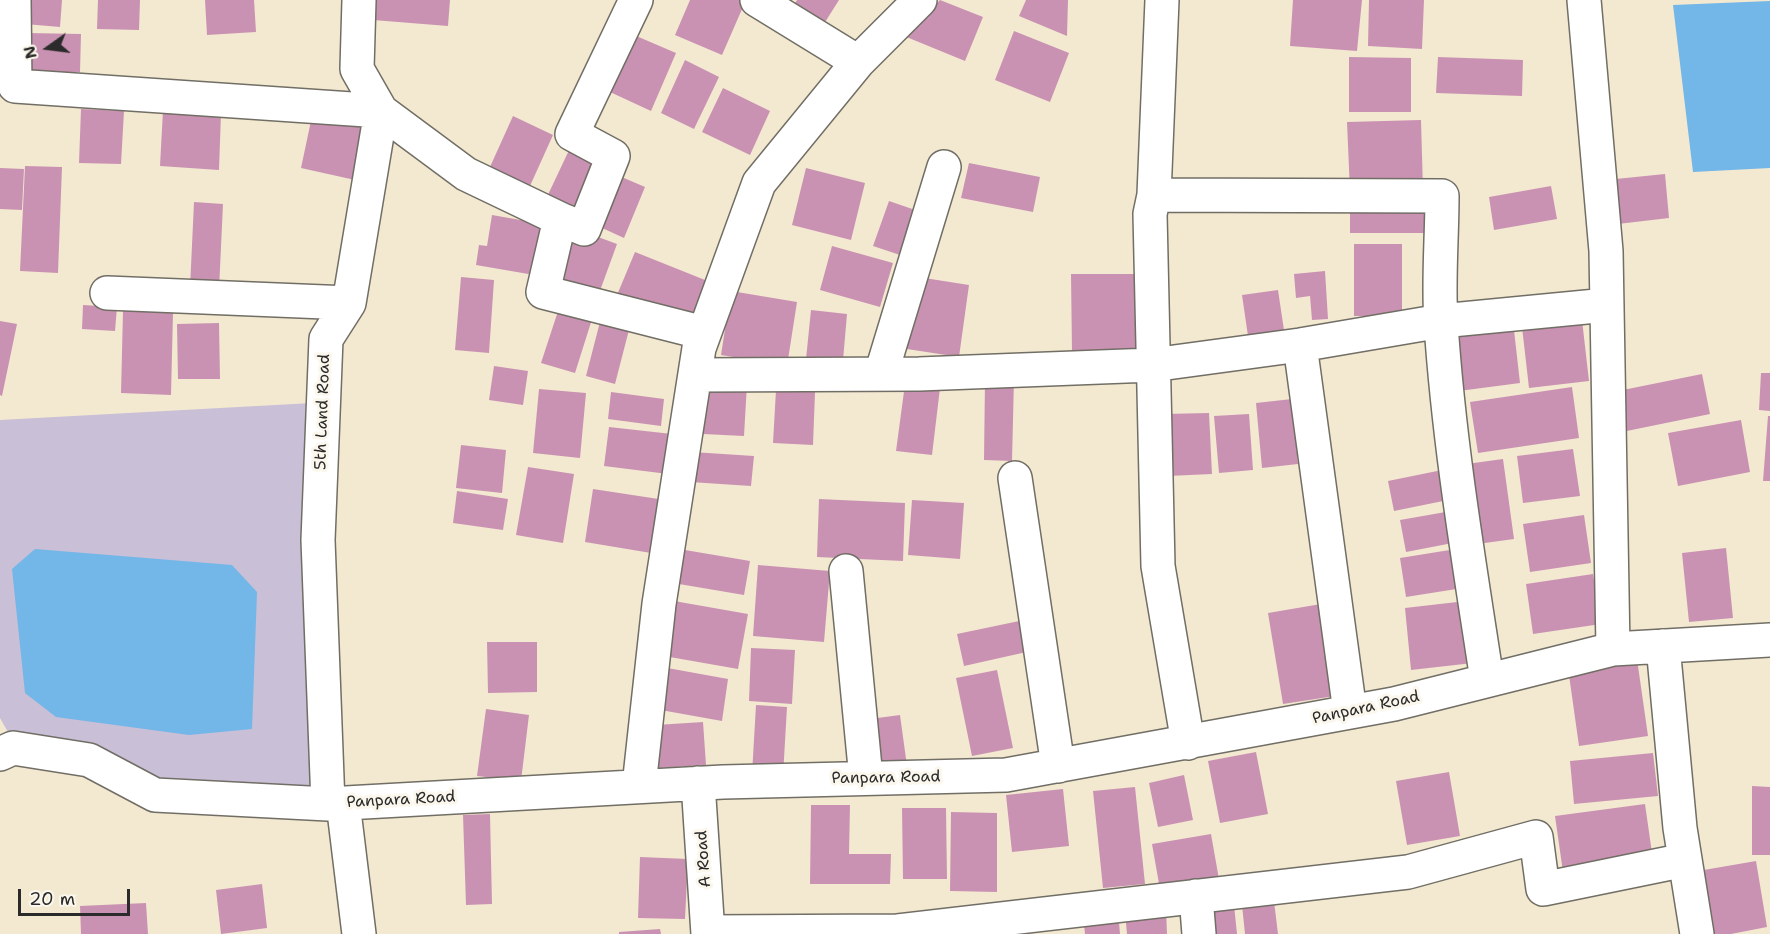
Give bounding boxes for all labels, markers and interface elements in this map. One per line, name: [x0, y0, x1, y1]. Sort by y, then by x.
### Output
north arrow: [18, 18, 78, 78]
text: N: [18, 44, 42, 61]
street label: 5th Land Road: [311, 354, 335, 470]
street label: Panpara Road: [1311, 687, 1421, 729]
street label: Panpara Road: [831, 767, 941, 789]
street label: Panpara Road: [346, 788, 456, 812]
street label: A Road: [692, 830, 716, 888]
scale bar: [21, 877, 134, 915]
text: 20 m: [29, 887, 75, 911]

